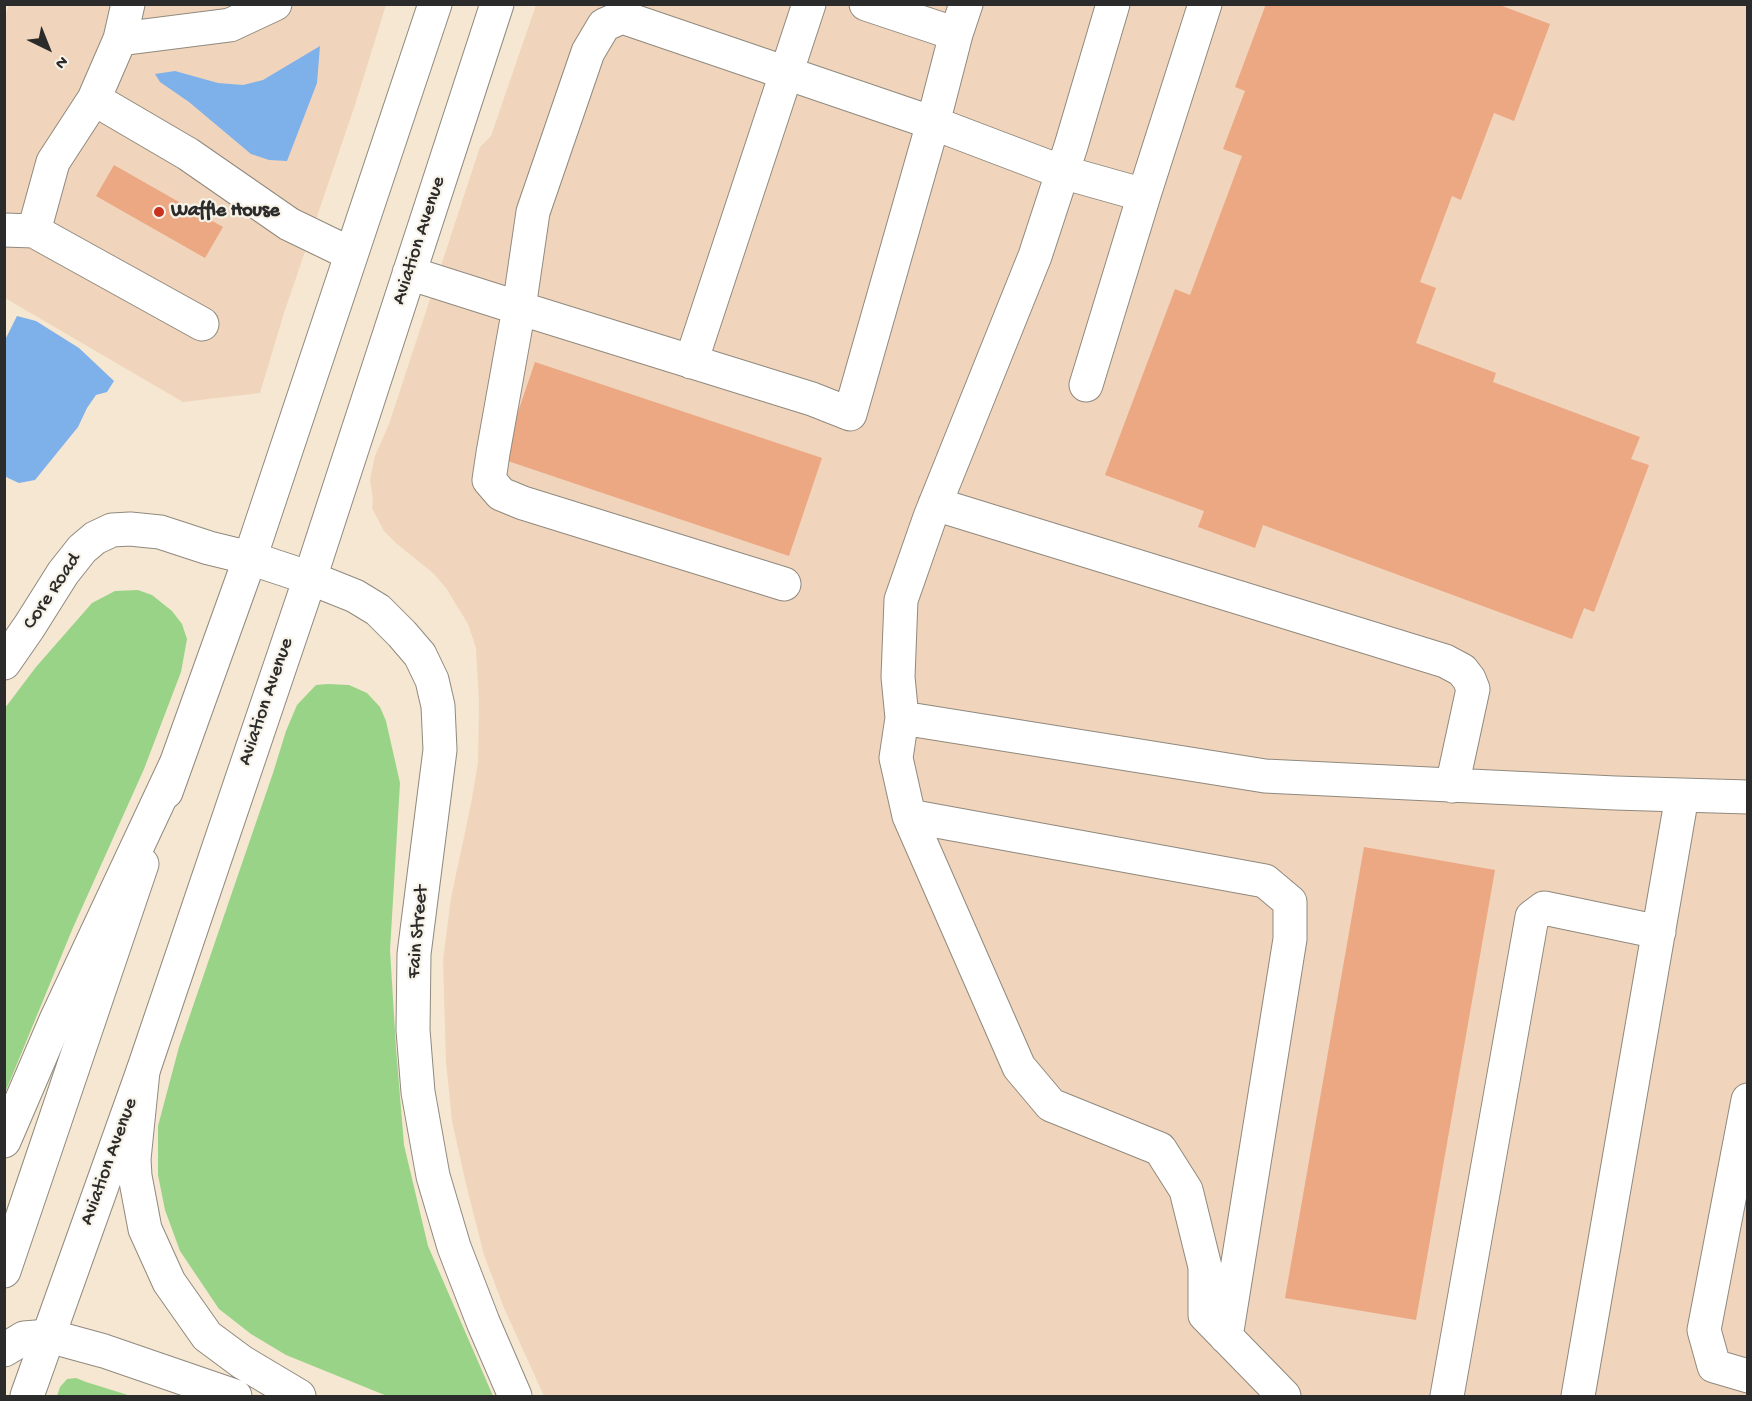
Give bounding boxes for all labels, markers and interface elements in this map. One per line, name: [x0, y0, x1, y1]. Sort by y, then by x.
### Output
north arrow: [18, 18, 78, 78]
text: N: [50, 51, 71, 72]
street label: Aviation Avenue: [388, 174, 452, 308]
place label: Waffle House: [171, 200, 280, 224]
marker: Waffle House: [152, 205, 166, 219]
street label: Core Road: [19, 549, 87, 635]
street label: Aviation Avenue: [234, 635, 300, 769]
street label: Fain Street: [403, 885, 435, 979]
street label: Aviation Avenue: [76, 1095, 144, 1229]

